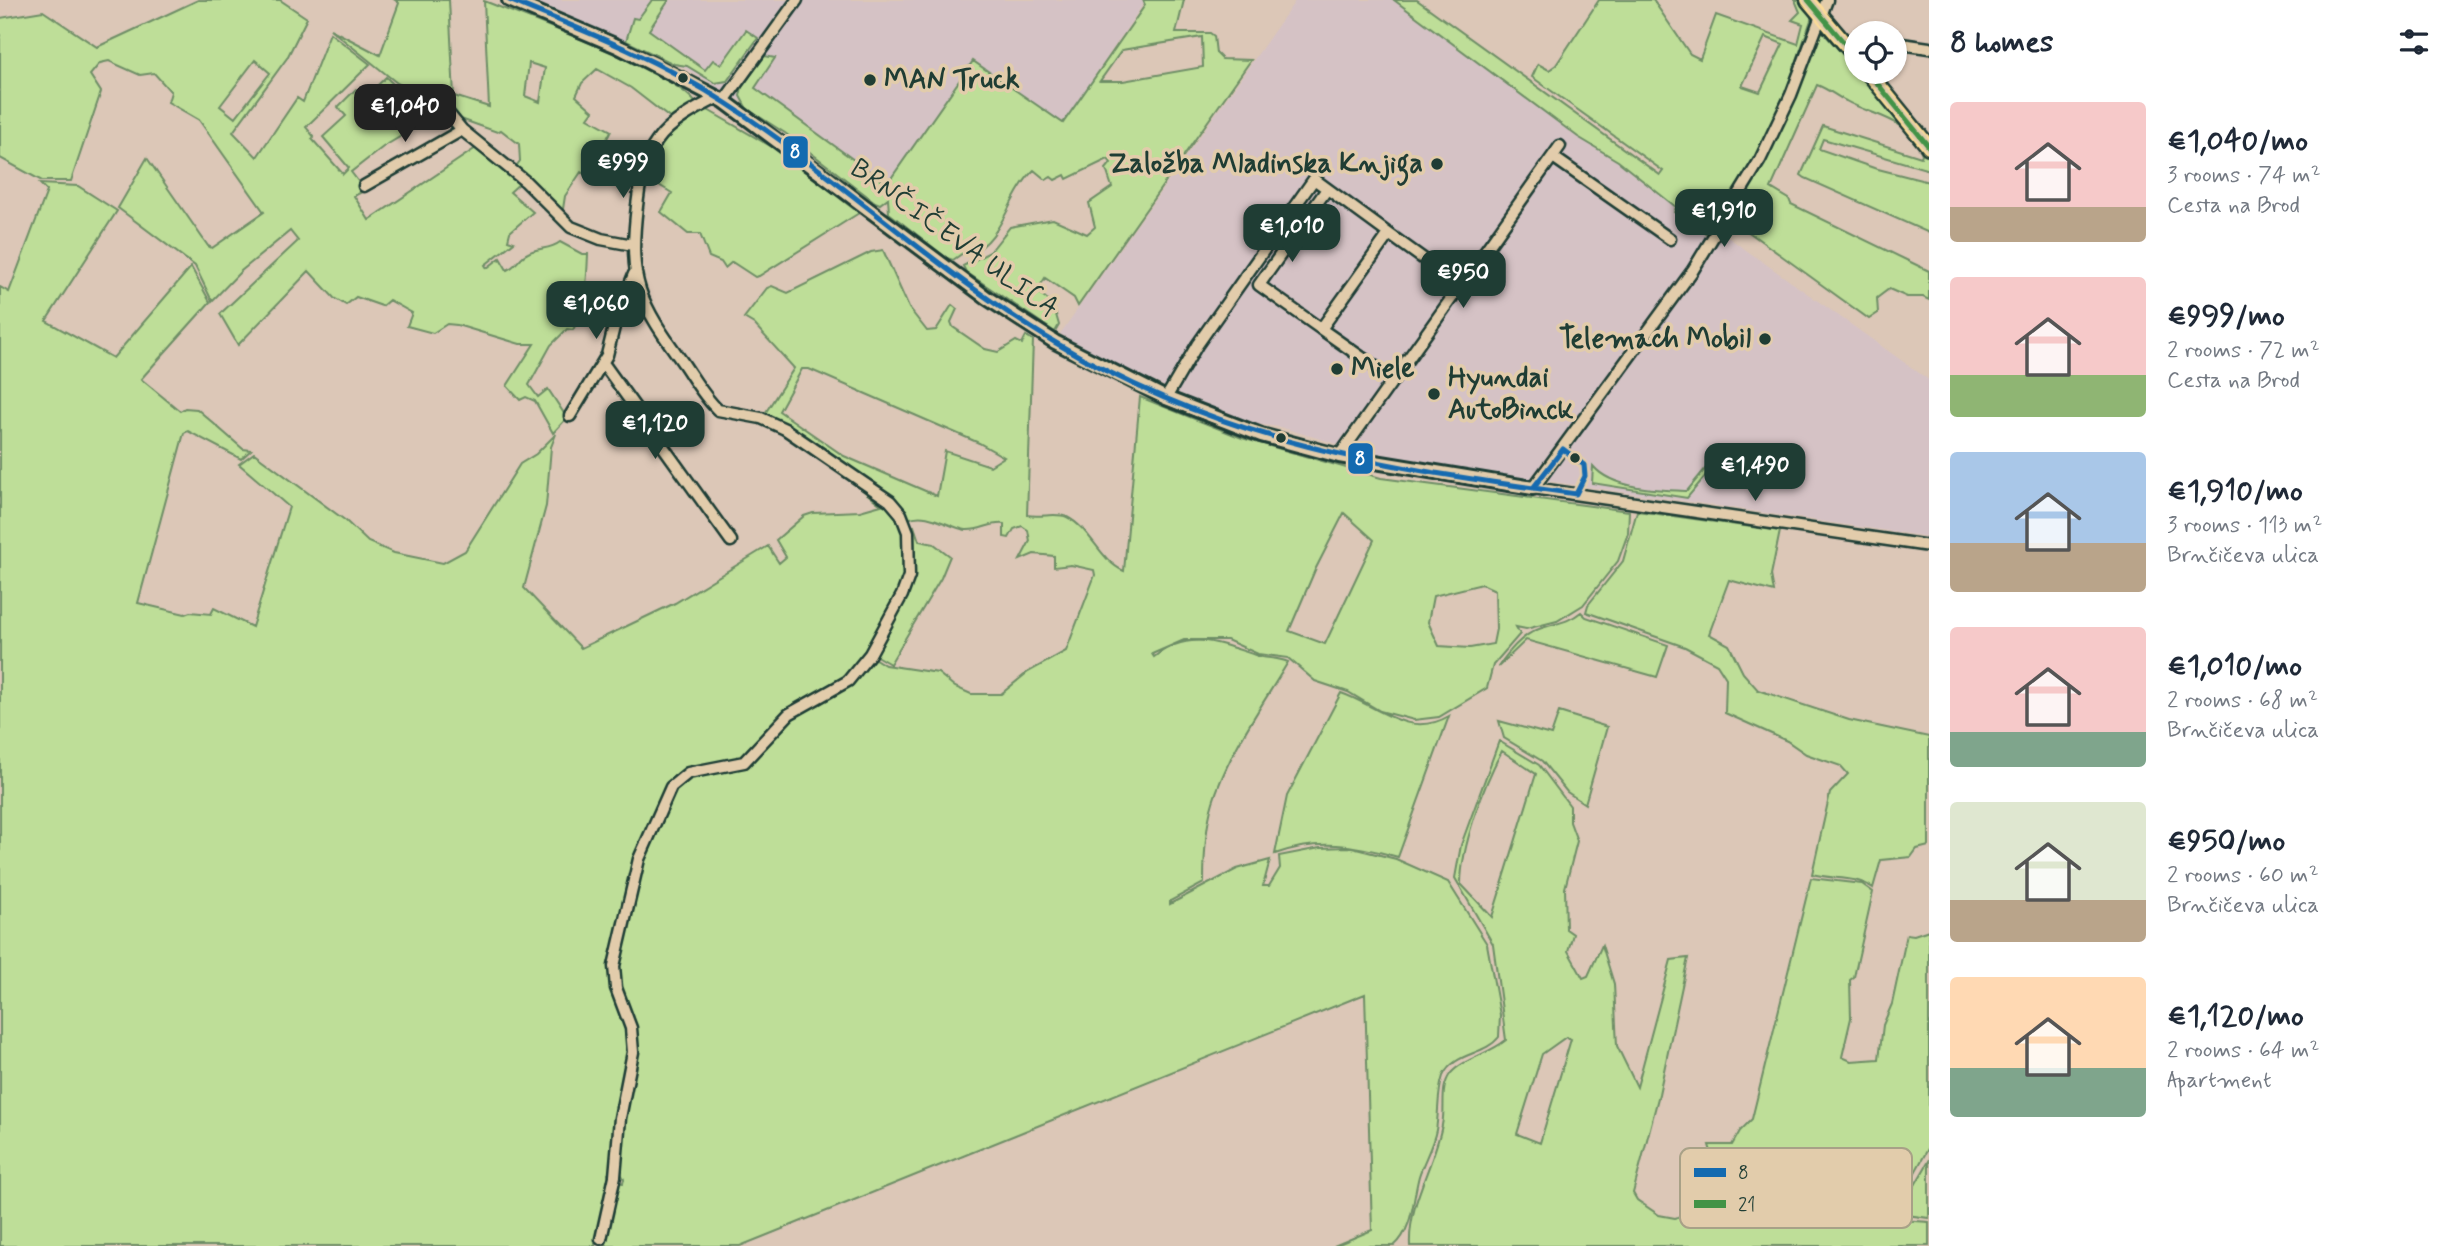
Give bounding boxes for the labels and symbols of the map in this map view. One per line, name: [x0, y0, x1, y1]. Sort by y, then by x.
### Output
place label: MAN Truck: [884, 62, 1020, 99]
unlabelled marker: [676, 71, 690, 85]
marker: MAN Truck: [862, 72, 878, 88]
pin: €1,040: [348, 85, 462, 144]
line badge: 8: [782, 135, 809, 169]
pin: €999: [582, 140, 664, 200]
text: 8: [790, 140, 800, 165]
place label: Založba Mladinska Knjiga: [1108, 146, 1423, 186]
street label: BRNČIČEVA ULICA: [842, 151, 1066, 327]
marker: Založba Mladinska Knjiga: [1429, 156, 1445, 172]
pin: €1,910: [1667, 190, 1781, 249]
pin: €1,010: [1235, 204, 1349, 264]
pin: €950: [1422, 250, 1504, 310]
pin: €1,060: [539, 282, 653, 341]
place label: Telemach Mobil: [1559, 321, 1751, 358]
marker: Telemach Mobil: [1757, 331, 1773, 347]
place label: Miele: [1351, 351, 1415, 388]
place label: Hyundai AutoBinck: [1448, 360, 1574, 429]
marker: Miele: [1329, 361, 1345, 377]
marker: Hyundai AutoBinck: [1426, 386, 1442, 402]
pin: €1,120: [598, 402, 712, 461]
unlabelled marker: [1274, 431, 1288, 445]
line badge: 8: [1347, 442, 1374, 475]
pin: €1,490: [1698, 444, 1812, 503]
text: 8: [1355, 447, 1365, 472]
unlabelled marker: [1568, 451, 1582, 465]
legend: [1680, 1148, 1912, 1228]
text: 8: [1738, 1161, 1749, 1186]
text: 21: [1738, 1193, 1755, 1218]

